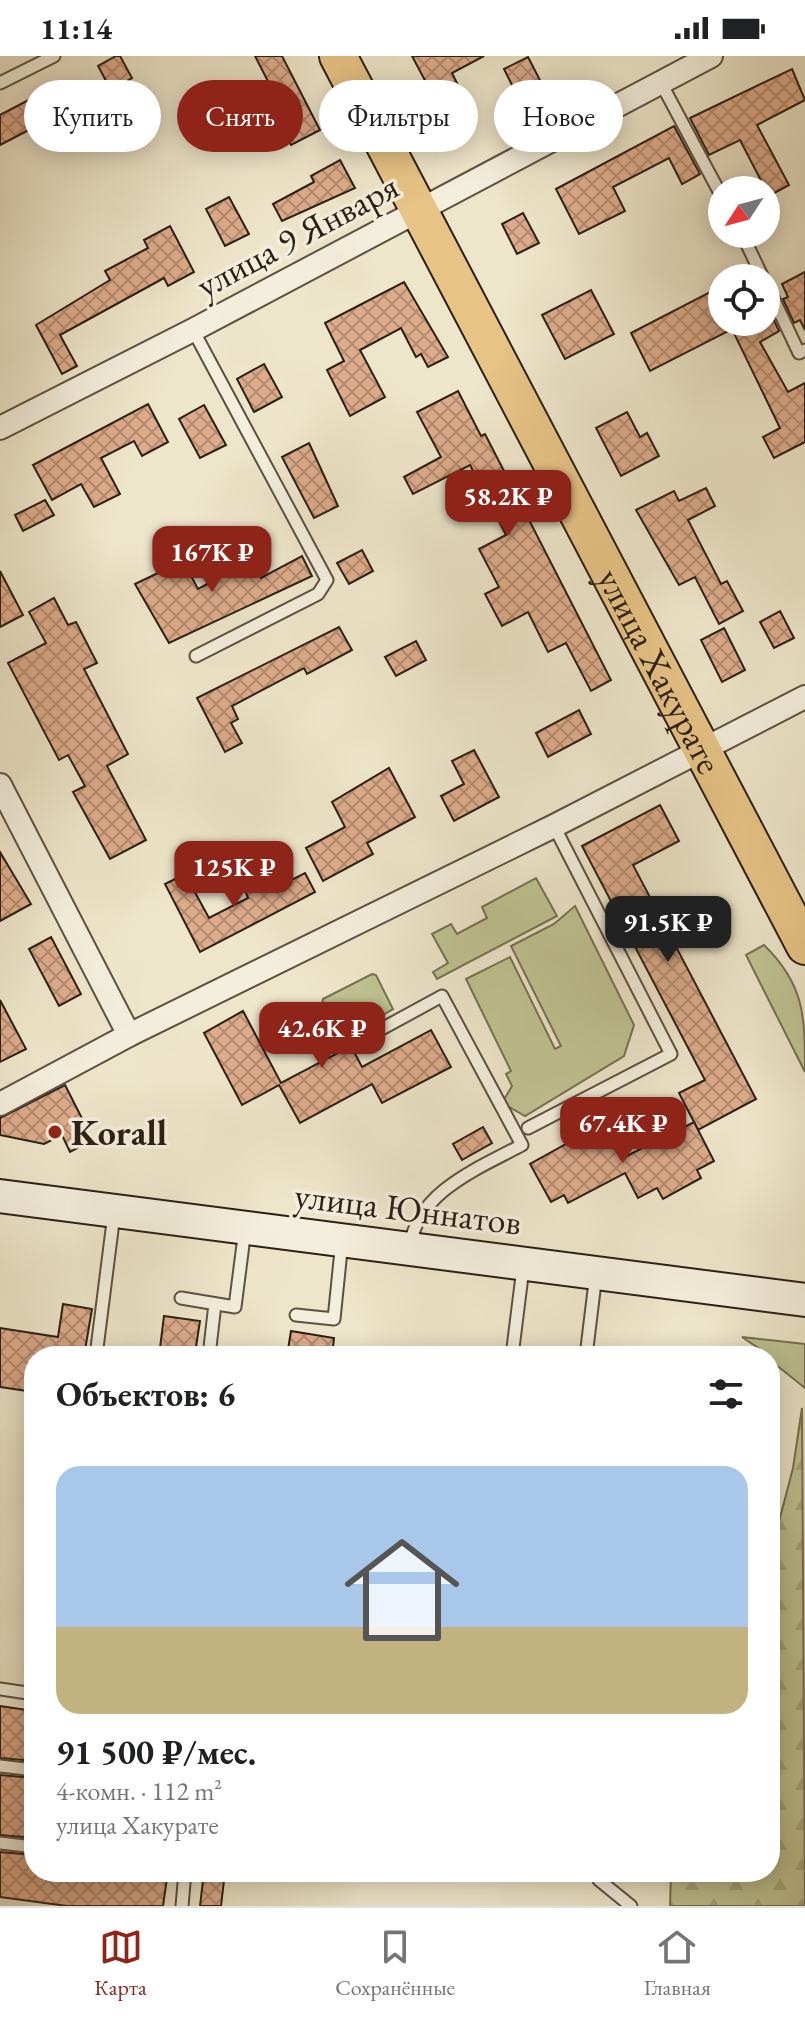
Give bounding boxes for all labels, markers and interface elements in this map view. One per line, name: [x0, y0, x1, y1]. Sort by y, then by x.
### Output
text: 11:14: [40, 9, 112, 48]
chip: Купить: [24, 80, 161, 152]
chip: Снять: [177, 80, 303, 152]
chip: Фильтры: [319, 80, 478, 152]
chip: Новое: [494, 80, 623, 152]
street label: улица 9 Января: [188, 162, 407, 308]
north arrow: [708, 176, 780, 248]
map controls: [708, 176, 780, 336]
button: locate: [708, 264, 780, 336]
pin: 58.2K ₽: [434, 470, 582, 538]
text: 58.2K ₽: [463, 479, 553, 513]
pin: 167K ₽: [147, 526, 277, 594]
text: 167K ₽: [170, 535, 254, 569]
street label: улица Хакурате: [587, 560, 733, 781]
pin: 125K ₽: [169, 841, 299, 909]
text: 125K ₽: [192, 850, 276, 884]
pin: 91.5K ₽: [594, 896, 742, 964]
text: 91.5K ₽: [623, 905, 713, 939]
pin: 42.6K ₽: [248, 1002, 396, 1070]
text: 42.6K ₽: [277, 1011, 367, 1045]
pin: 67.4K ₽: [549, 1097, 697, 1165]
text: 67.4K ₽: [578, 1106, 668, 1140]
place label: Korall: [71, 1109, 167, 1156]
marker: Korall: [46, 1123, 64, 1141]
street label: улица Юннатов: [292, 1171, 524, 1246]
text: Объектов: 6: [56, 1372, 235, 1416]
icon: filters: [704, 1372, 748, 1416]
icon: home: [330, 1518, 474, 1662]
text: 91 500 ₽/мес.: [56, 1730, 256, 1774]
text: 4-комн. · 112 m²: [56, 1774, 222, 1808]
text: улица Хакурате: [56, 1808, 219, 1842]
tab: Карта: [94, 1925, 147, 2002]
tab: Сохранённые: [335, 1925, 455, 2002]
tab: Главная: [644, 1925, 711, 2002]

